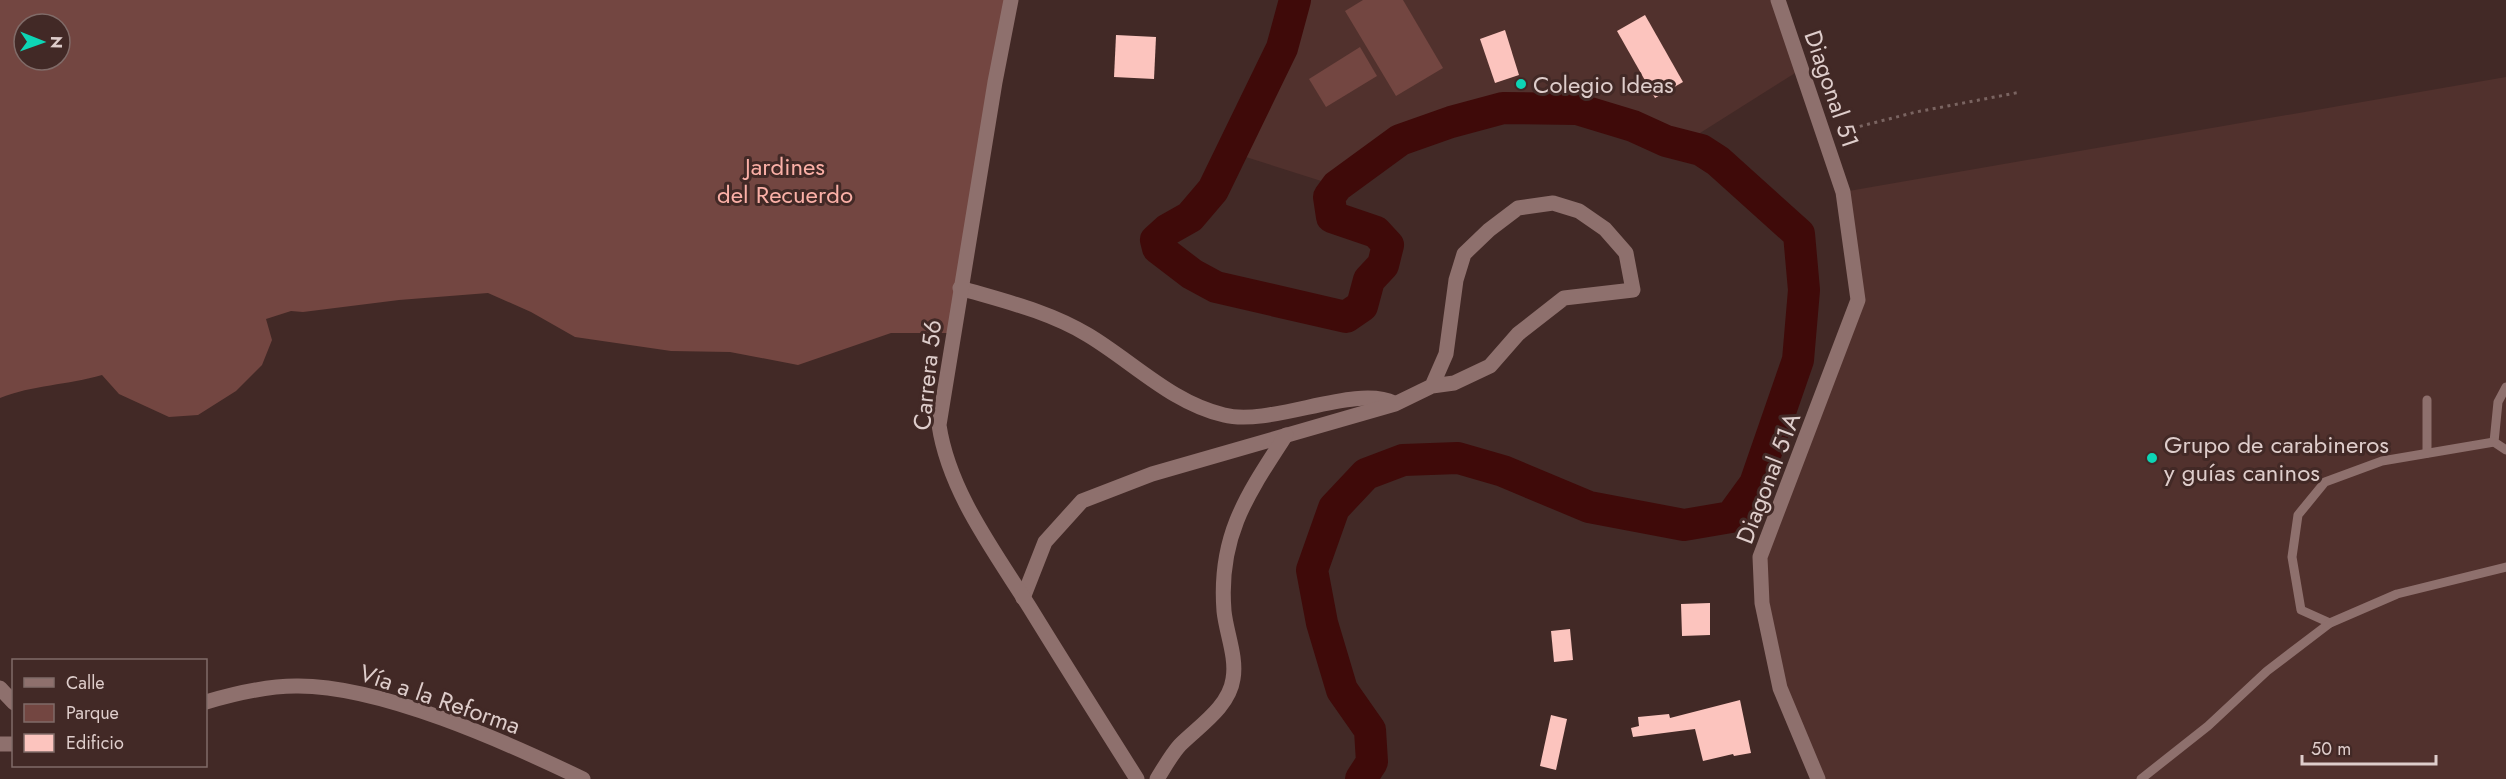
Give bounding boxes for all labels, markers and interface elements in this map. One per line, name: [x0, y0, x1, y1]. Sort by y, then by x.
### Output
north arrow: [12, 12, 72, 72]
street label: Diagonal 51: [1796, 26, 1868, 152]
text: N: [45, 36, 68, 49]
place label: Colegio Ideas: [1533, 67, 1674, 102]
marker: Colegio Ideas: [1514, 77, 1528, 91]
park label: Jardines del Recuerdo: [717, 149, 853, 212]
street label: Carrera 56: [904, 318, 950, 432]
street label: Diagonal 51A: [1727, 407, 1809, 549]
place label: Grupo de carabineros y guías caninos: [2164, 427, 2389, 490]
marker: Grupo de carabineros y guías caninos: [2145, 451, 2159, 465]
street label: Vía a la Reforma: [355, 655, 525, 743]
legend: [12, 659, 207, 767]
text: Calle: [66, 670, 105, 696]
text: Parque: [66, 700, 119, 726]
scale bar: [2302, 728, 2436, 766]
text: Edificio: [66, 730, 124, 756]
text: 50 m: [2311, 736, 2351, 762]

